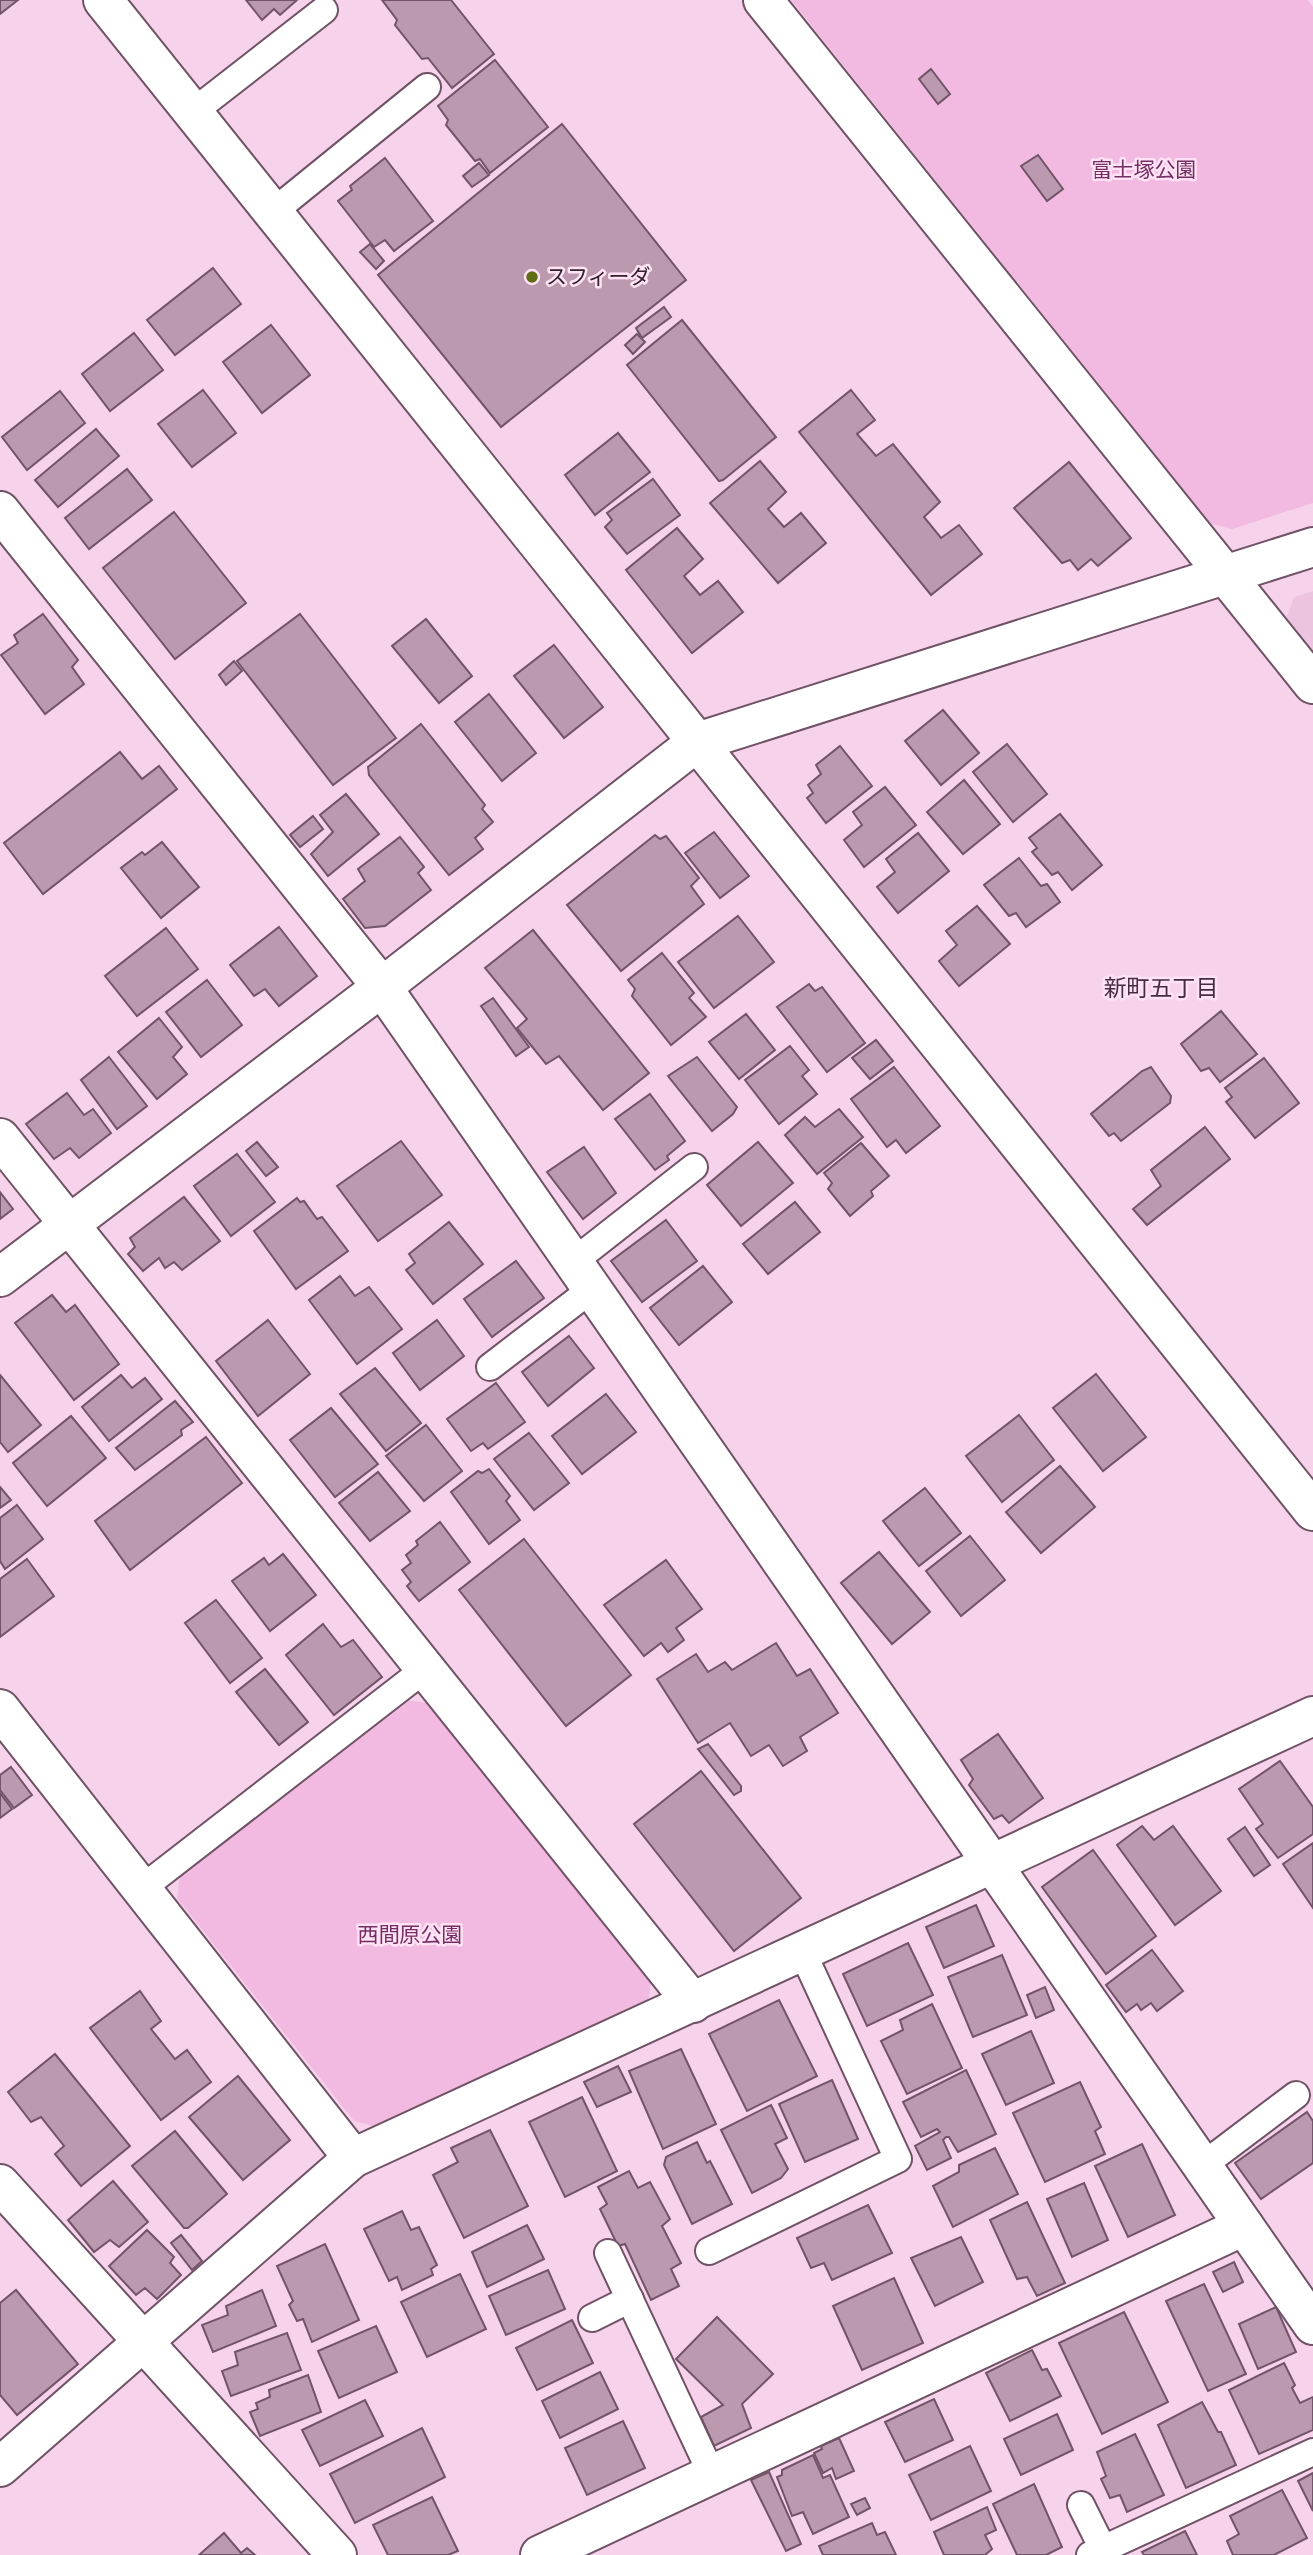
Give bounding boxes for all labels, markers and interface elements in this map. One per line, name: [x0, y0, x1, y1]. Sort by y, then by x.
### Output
park label: 富士塚公園: [1092, 157, 1197, 182]
place label: スフィーダ: [546, 264, 651, 289]
marker: スフィーダ: [524, 269, 540, 285]
district label: 新町五丁目: [1104, 974, 1219, 1002]
park label: 西間原公園: [358, 1922, 463, 1947]

